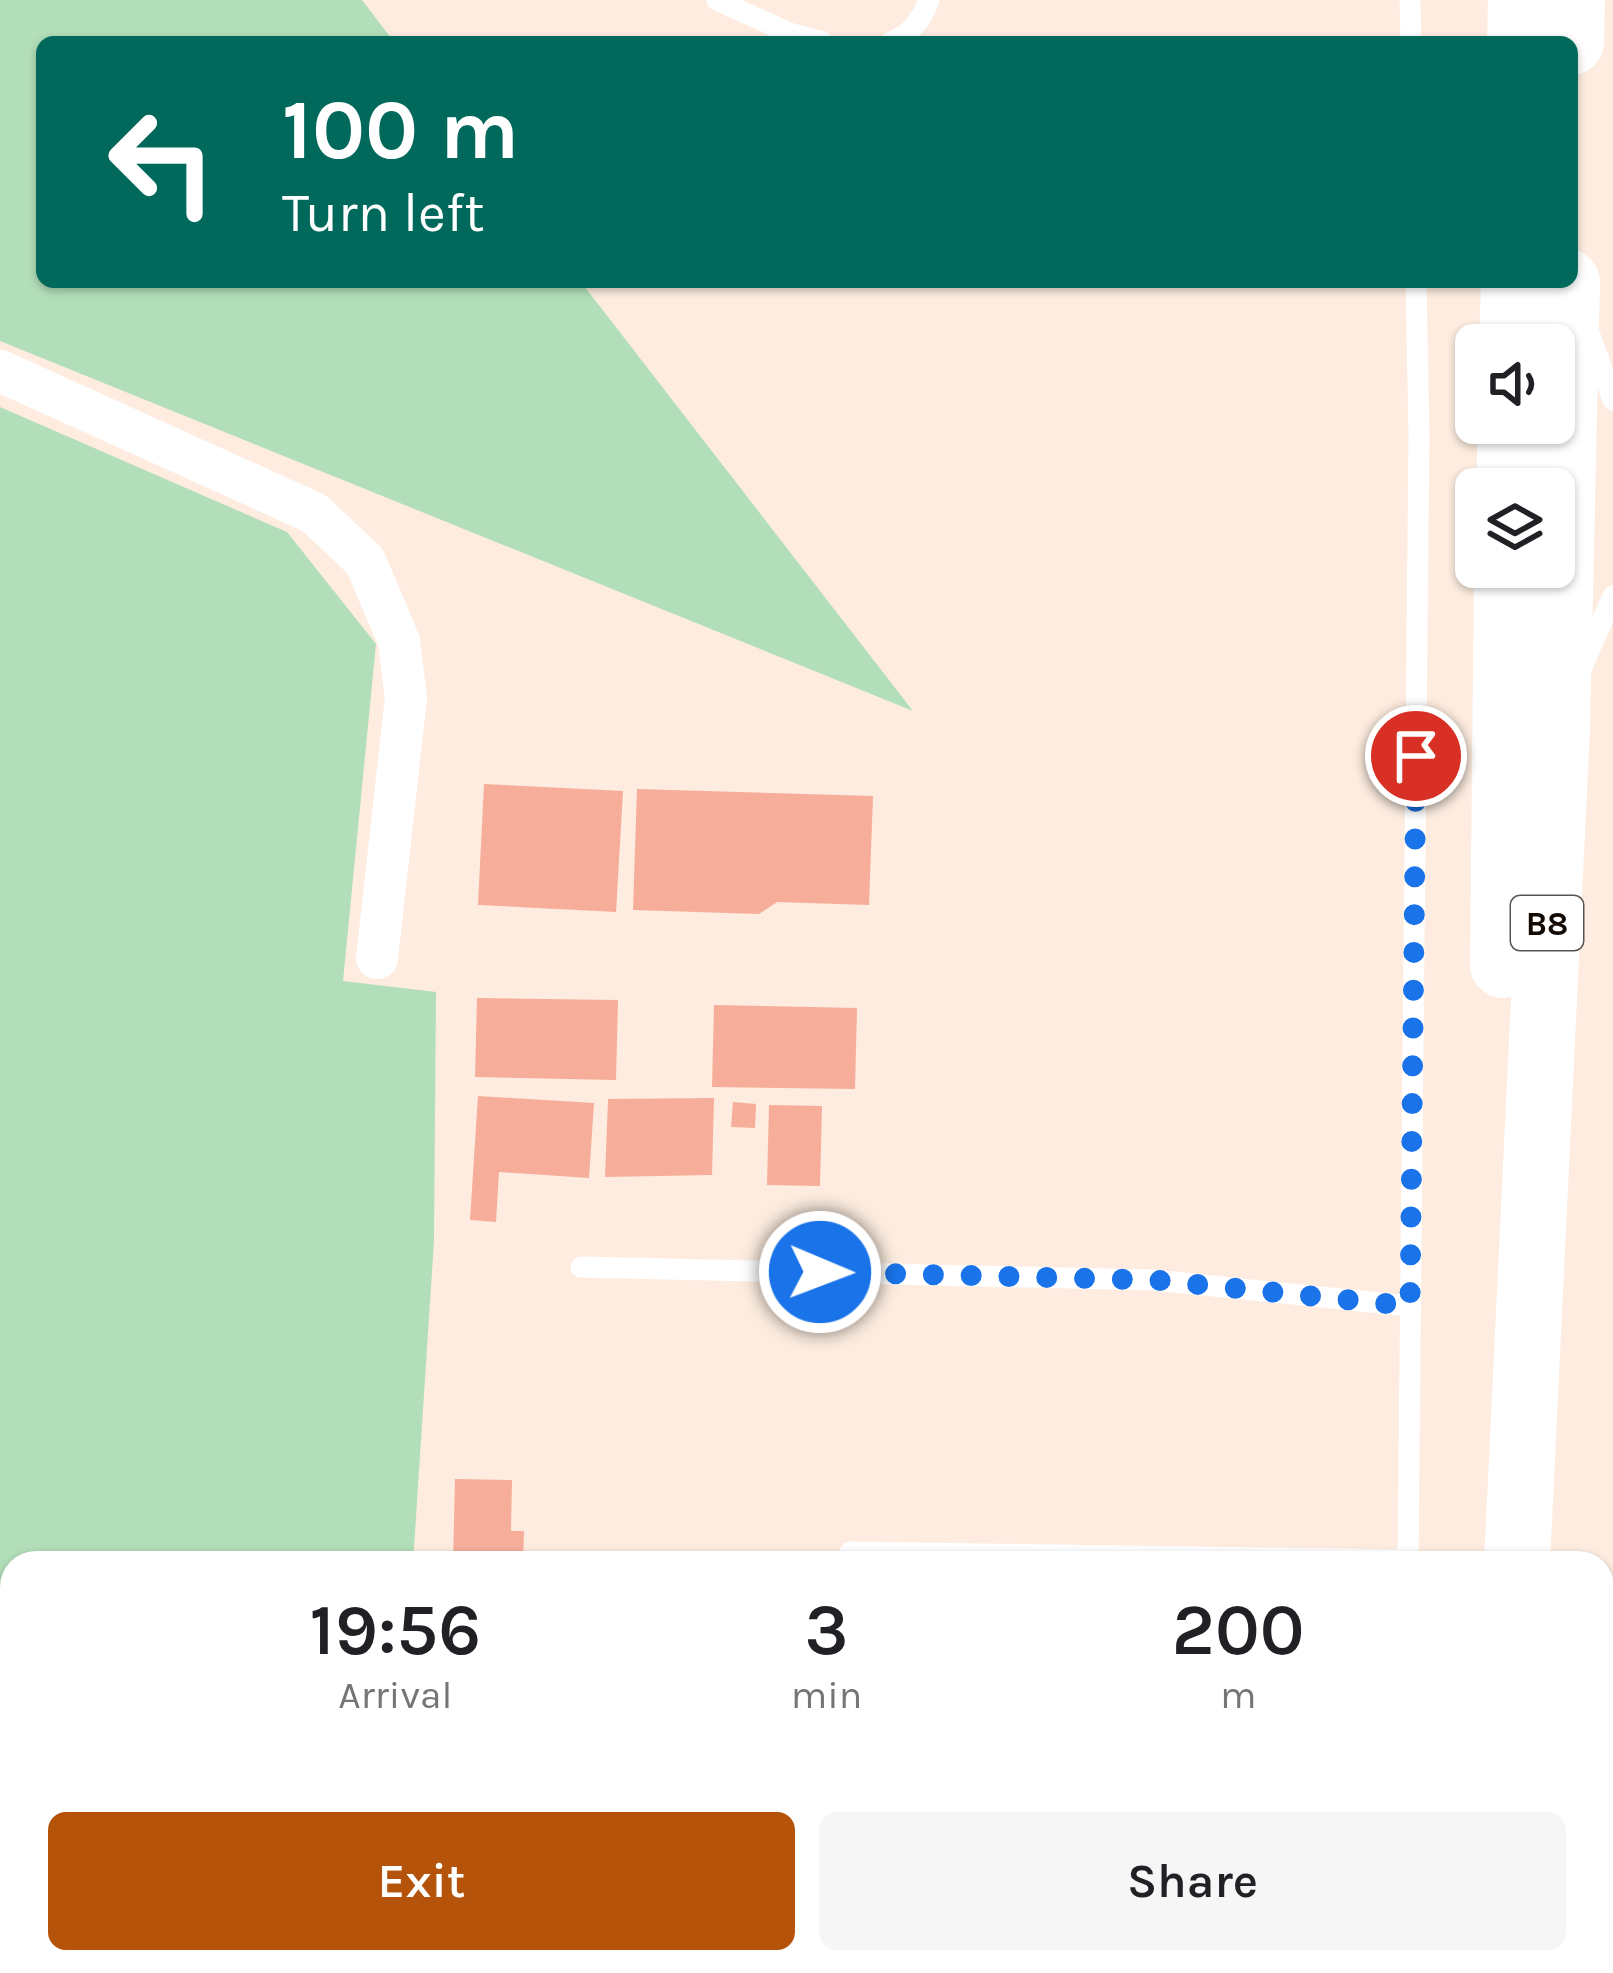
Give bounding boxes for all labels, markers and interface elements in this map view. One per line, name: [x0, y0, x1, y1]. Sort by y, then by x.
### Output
text: 100 m: [282, 81, 519, 179]
icon: left: [84, 84, 240, 240]
text: Turn left: [282, 181, 485, 245]
map controls: [1455, 324, 1575, 588]
button: sound: [1455, 324, 1575, 444]
button: layers: [1455, 468, 1575, 588]
pin: [1365, 705, 1467, 807]
icon: arrive: [1383, 723, 1449, 789]
road number: B8: [1511, 896, 1583, 950]
position arrow: [757, 1209, 883, 1335]
text: 19:56: [310, 1588, 481, 1672]
text: 3: [804, 1588, 849, 1672]
text: 200: [1172, 1588, 1304, 1672]
text: Arrival: [338, 1672, 452, 1718]
text: min: [791, 1672, 862, 1718]
text: m: [1220, 1672, 1256, 1718]
button: Exit: [48, 1812, 795, 1950]
button: Share: [819, 1812, 1566, 1950]

